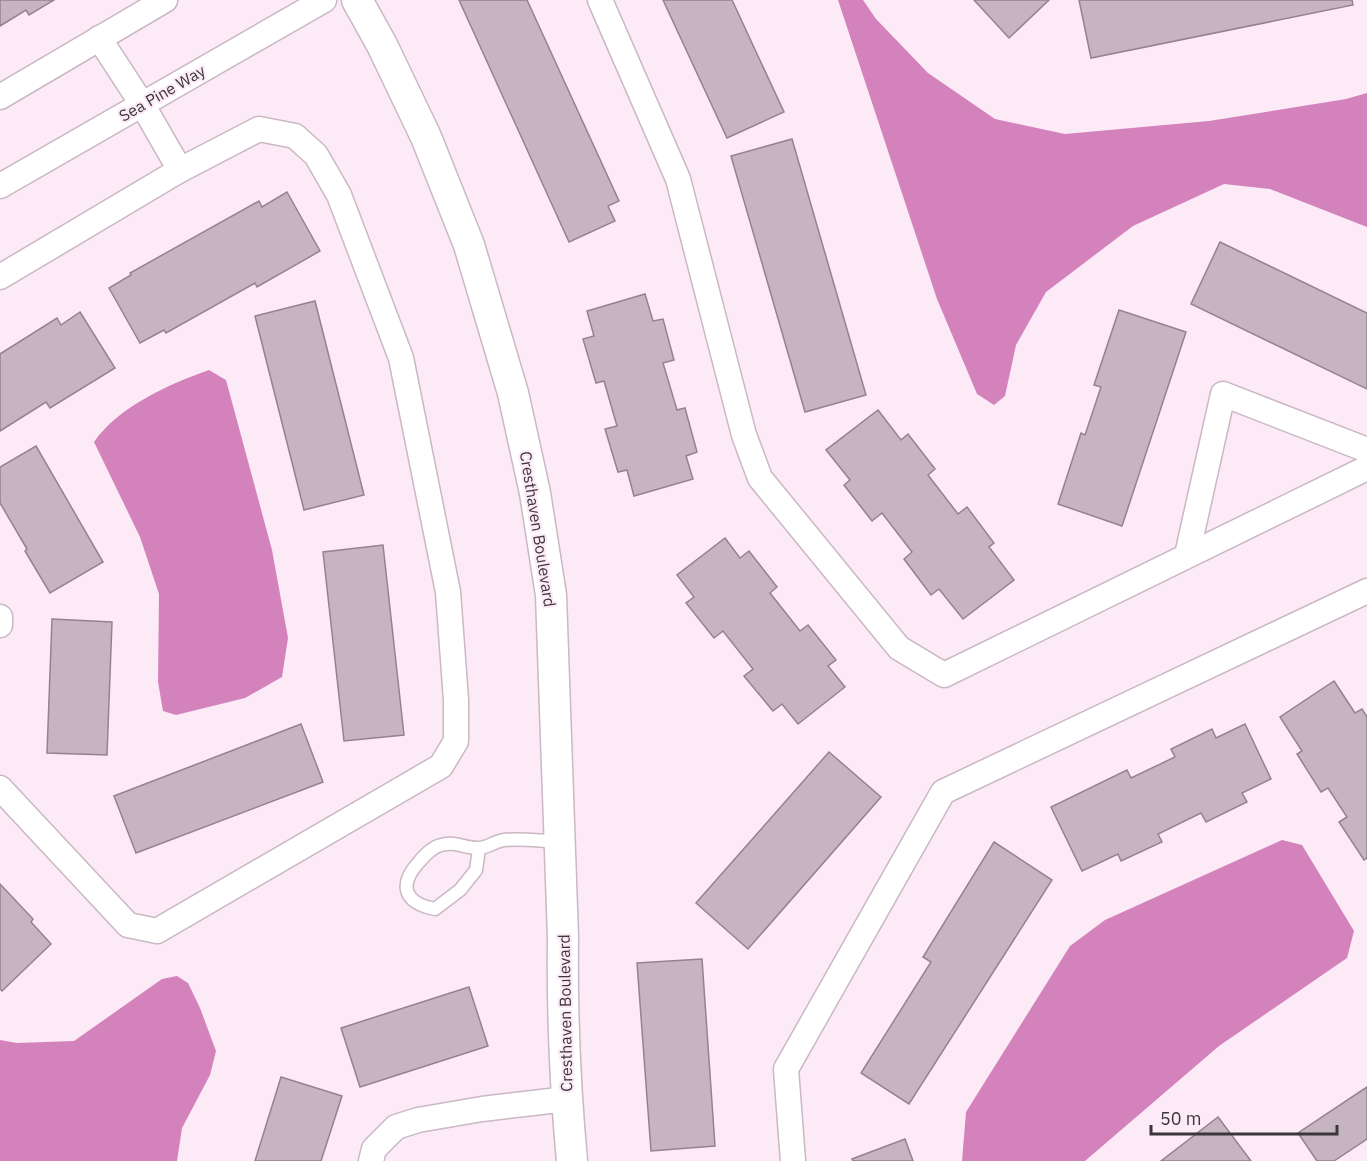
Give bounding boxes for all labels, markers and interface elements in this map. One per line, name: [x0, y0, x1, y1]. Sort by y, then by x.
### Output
street label: Sea Pine Way: [115, 60, 209, 126]
street label: Cresthaven Boulevard: [516, 450, 560, 608]
street label: Cresthaven Boulevard: [554, 934, 576, 1092]
scale bar: [1151, 1098, 1337, 1136]
text: 50 m: [1160, 1107, 1202, 1130]

